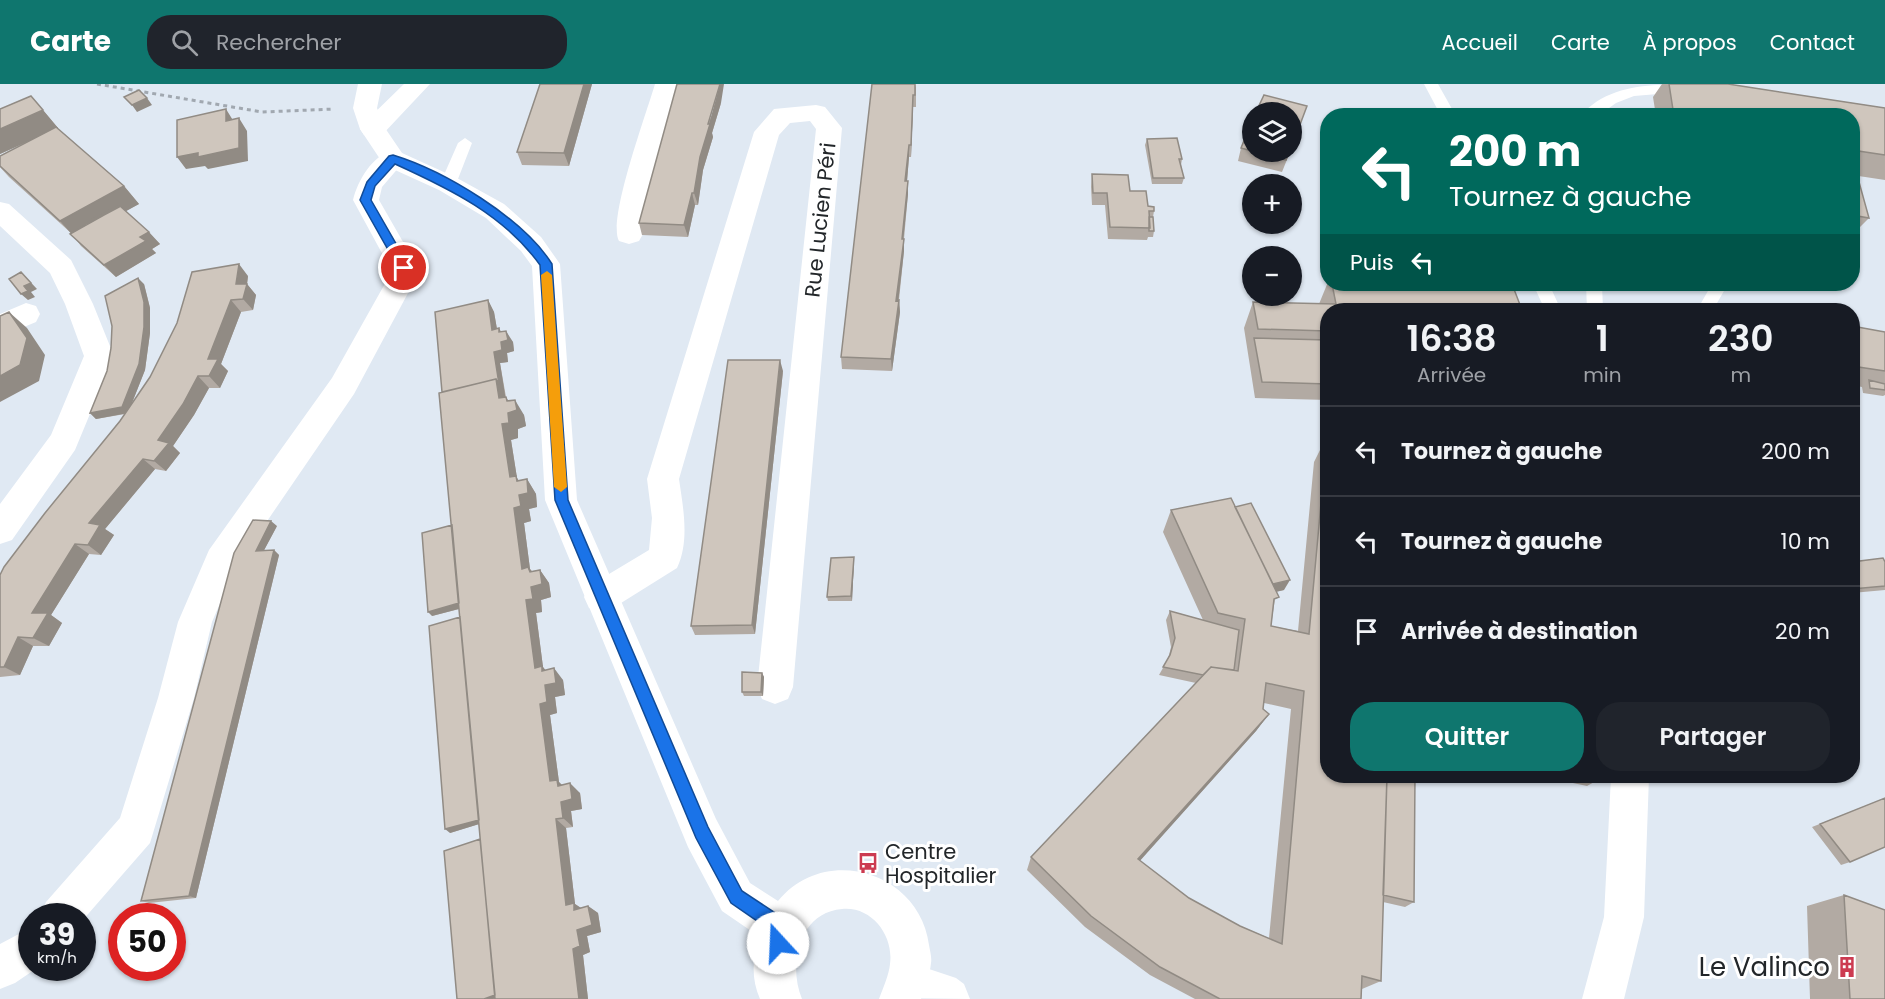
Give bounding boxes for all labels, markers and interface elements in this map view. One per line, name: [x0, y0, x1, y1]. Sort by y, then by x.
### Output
search box: [147, 15, 567, 69]
text: Carte: [30, 22, 111, 61]
icon: search: [168, 26, 201, 59]
text: Rechercher: [216, 27, 342, 58]
text: Accueil: [1441, 28, 1518, 57]
text: Carte: [1551, 28, 1610, 57]
text: À propos: [1643, 28, 1737, 57]
text: Contact: [1770, 28, 1855, 57]
map controls: [1242, 102, 1302, 306]
button: layers: [1242, 102, 1302, 162]
text: 200 m: [1449, 122, 1581, 181]
icon: left: [1350, 132, 1428, 210]
street label: Rue Lucien Péri: [797, 141, 843, 299]
button: +: [1242, 174, 1302, 234]
text: Tournez à gauche: [1449, 178, 1691, 215]
pin: [378, 242, 429, 293]
button: −: [1242, 246, 1302, 306]
icon: left: [1406, 246, 1439, 279]
text: Puis: [1350, 247, 1394, 278]
icon: arrive: [387, 251, 420, 284]
text: 16:38: [1406, 313, 1497, 364]
text: 1: [1596, 313, 1609, 364]
text: 230: [1708, 313, 1773, 364]
text: Arrivée: [1417, 361, 1486, 389]
text: min: [1583, 361, 1622, 389]
text: m: [1730, 361, 1751, 389]
icon: left: [1350, 435, 1383, 468]
text: Tournez à gauche: [1401, 436, 1602, 467]
text: 200 m: [1761, 436, 1830, 467]
icon: left: [1350, 525, 1383, 558]
text: Tournez à gauche: [1401, 526, 1602, 557]
text: 10 m: [1781, 526, 1830, 557]
icon: arrive: [1350, 615, 1383, 648]
text: Arrivée à destination: [1401, 616, 1638, 647]
text: 20 m: [1775, 616, 1830, 647]
button: Quitter: [1350, 702, 1584, 771]
button: Partager: [1596, 702, 1830, 771]
place label: Centre Hospitalier: [885, 837, 996, 890]
bus stop icon: Centre Hospitalier: [856, 851, 880, 875]
speed limit sign: 50: [108, 903, 186, 981]
position arrow: [746, 911, 810, 975]
text: 39: [39, 913, 75, 956]
text: km/h: [37, 947, 77, 968]
place label: Le Valinco: [1699, 949, 1830, 985]
building icon: Le Valinco: [1835, 955, 1859, 979]

